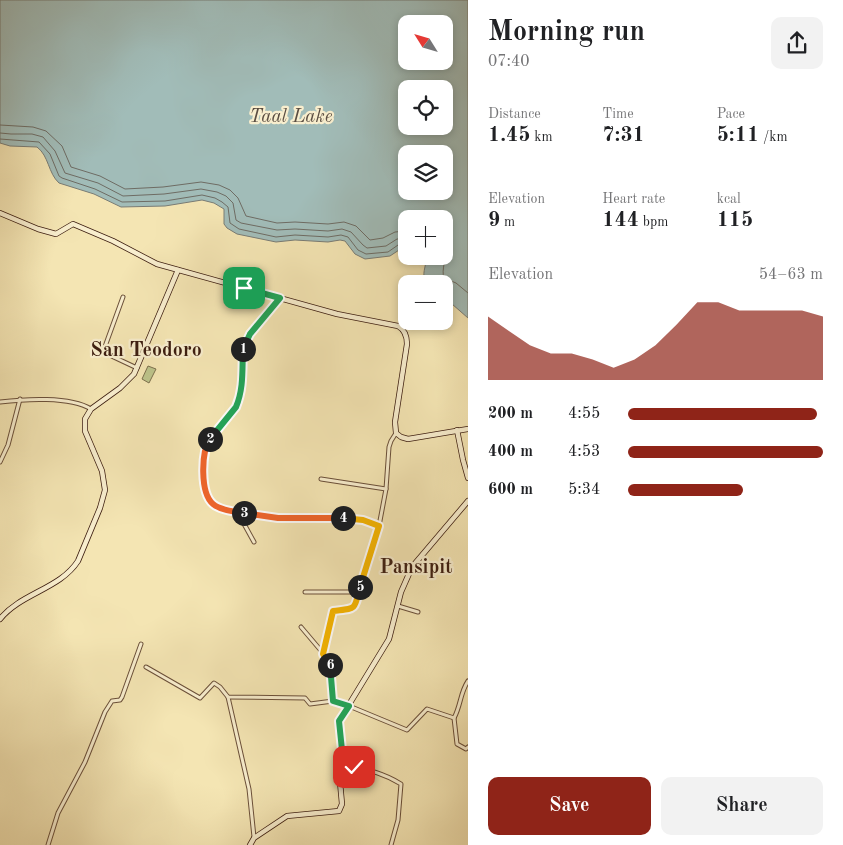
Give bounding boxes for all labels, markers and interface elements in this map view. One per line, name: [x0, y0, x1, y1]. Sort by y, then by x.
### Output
north arrow: [398, 15, 452, 70]
map controls: [398, 15, 453, 330]
button: share: [771, 17, 823, 69]
text: Morning run: [488, 19, 645, 47]
text: 07:40: [488, 54, 530, 70]
button: locate: [398, 80, 453, 135]
text: Distance: [488, 107, 541, 121]
text: Time: [602, 107, 634, 121]
text: Pace: [717, 107, 745, 121]
water label: Taal Lake: [249, 108, 333, 127]
text: 1.45: [488, 125, 530, 146]
text: 7:31: [602, 125, 645, 146]
text: 5:11: [717, 125, 759, 146]
text: km: [530, 130, 553, 144]
text: /km: [759, 130, 788, 144]
button: layers: [398, 145, 453, 200]
text: Elevation: [488, 192, 545, 206]
text: Heart rate: [602, 192, 665, 206]
text: kcal: [717, 192, 741, 206]
button: +: [398, 210, 453, 265]
text: 9: [488, 210, 500, 231]
text: 144: [602, 210, 639, 231]
text: 115: [717, 210, 753, 231]
text: m: [500, 215, 515, 229]
text: bpm: [639, 215, 668, 229]
pin: [223, 267, 265, 309]
text: Elevation: [488, 267, 553, 283]
text: 54–63 m: [759, 267, 823, 283]
icon: arrive: [230, 274, 258, 302]
button: −: [398, 275, 453, 330]
pin: 1: [230, 336, 256, 362]
district label: San Teodoro: [90, 341, 202, 361]
text: 1: [239, 342, 248, 356]
text: 200 m: [488, 406, 533, 422]
text: 4:55: [568, 406, 600, 422]
pin: 2: [198, 426, 222, 452]
text: 2: [206, 432, 215, 446]
text: 400 m: [488, 444, 533, 460]
text: 4:53: [568, 444, 600, 460]
text: 600 m: [488, 482, 533, 498]
text: 5:34: [568, 482, 600, 498]
pin: 3: [232, 500, 256, 526]
text: 3: [240, 506, 249, 520]
pin: 4: [330, 506, 356, 530]
text: 4: [339, 511, 348, 525]
district label: Pansipit: [379, 558, 453, 578]
pin: 5: [348, 574, 372, 600]
text: 5: [356, 580, 365, 594]
pin: 6: [318, 652, 342, 678]
text: 6: [326, 658, 335, 672]
pin: [333, 746, 375, 788]
icon: check: [340, 753, 368, 781]
button: Save: [488, 777, 651, 835]
button: Share: [661, 777, 823, 835]

